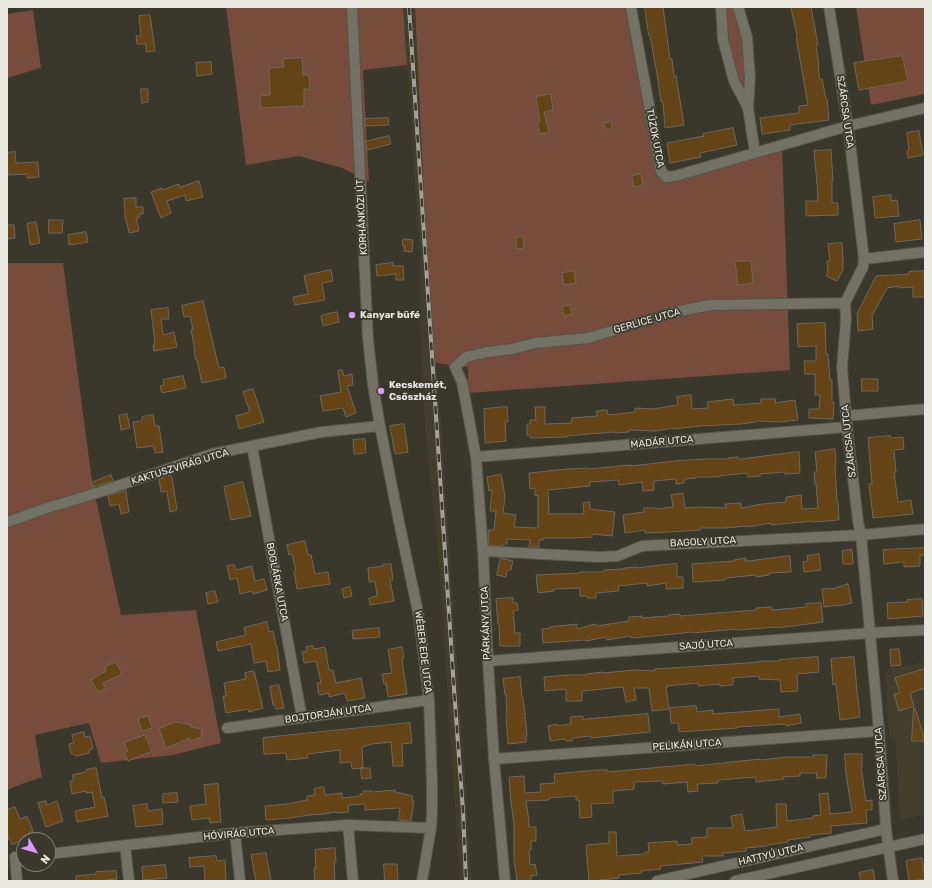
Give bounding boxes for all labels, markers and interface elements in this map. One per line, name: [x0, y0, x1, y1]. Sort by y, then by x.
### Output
street label: SZÁRCSA UTCA: [834, 75, 856, 149]
street label: TÚZOK UTCA: [643, 107, 667, 169]
street label: KORHÁNKÖZI ÚT: [354, 179, 370, 255]
street label: GERLICE UTCA: [612, 306, 682, 336]
place label: Kanyar büfé: [360, 309, 420, 321]
marker: Kanyar büfé: [347, 310, 357, 320]
place label: Kecskemét, Csőszház: [389, 379, 447, 402]
marker: Kecskemét, Csőszház: [376, 386, 386, 396]
street label: SZÁRCSA UTCA: [839, 404, 859, 478]
street label: MADÁR UTCA: [630, 433, 694, 451]
street label: KAKTUSZVIRÁG UTCA: [130, 446, 230, 488]
street label: BAGOLY UTCA: [670, 534, 736, 550]
street label: BOGLÁRKA UTCA: [263, 541, 291, 623]
street label: PÁRKÁNY UTCA: [479, 586, 493, 660]
street label: WÉBER EDE UTCA: [412, 610, 434, 694]
street label: SAJÓ UTCA: [679, 637, 733, 653]
street label: BOJTORJÁN UTCA: [284, 702, 372, 726]
street label: SZÁRCSA UTCA: [872, 727, 890, 801]
street label: PELIKÁN UTCA: [652, 737, 722, 753]
street label: HÓVIRÁG UTCA: [203, 825, 275, 843]
north arrow: [16, 832, 56, 872]
street label: HATTYÚ UTCA: [737, 842, 805, 868]
text: N: [38, 852, 53, 866]

